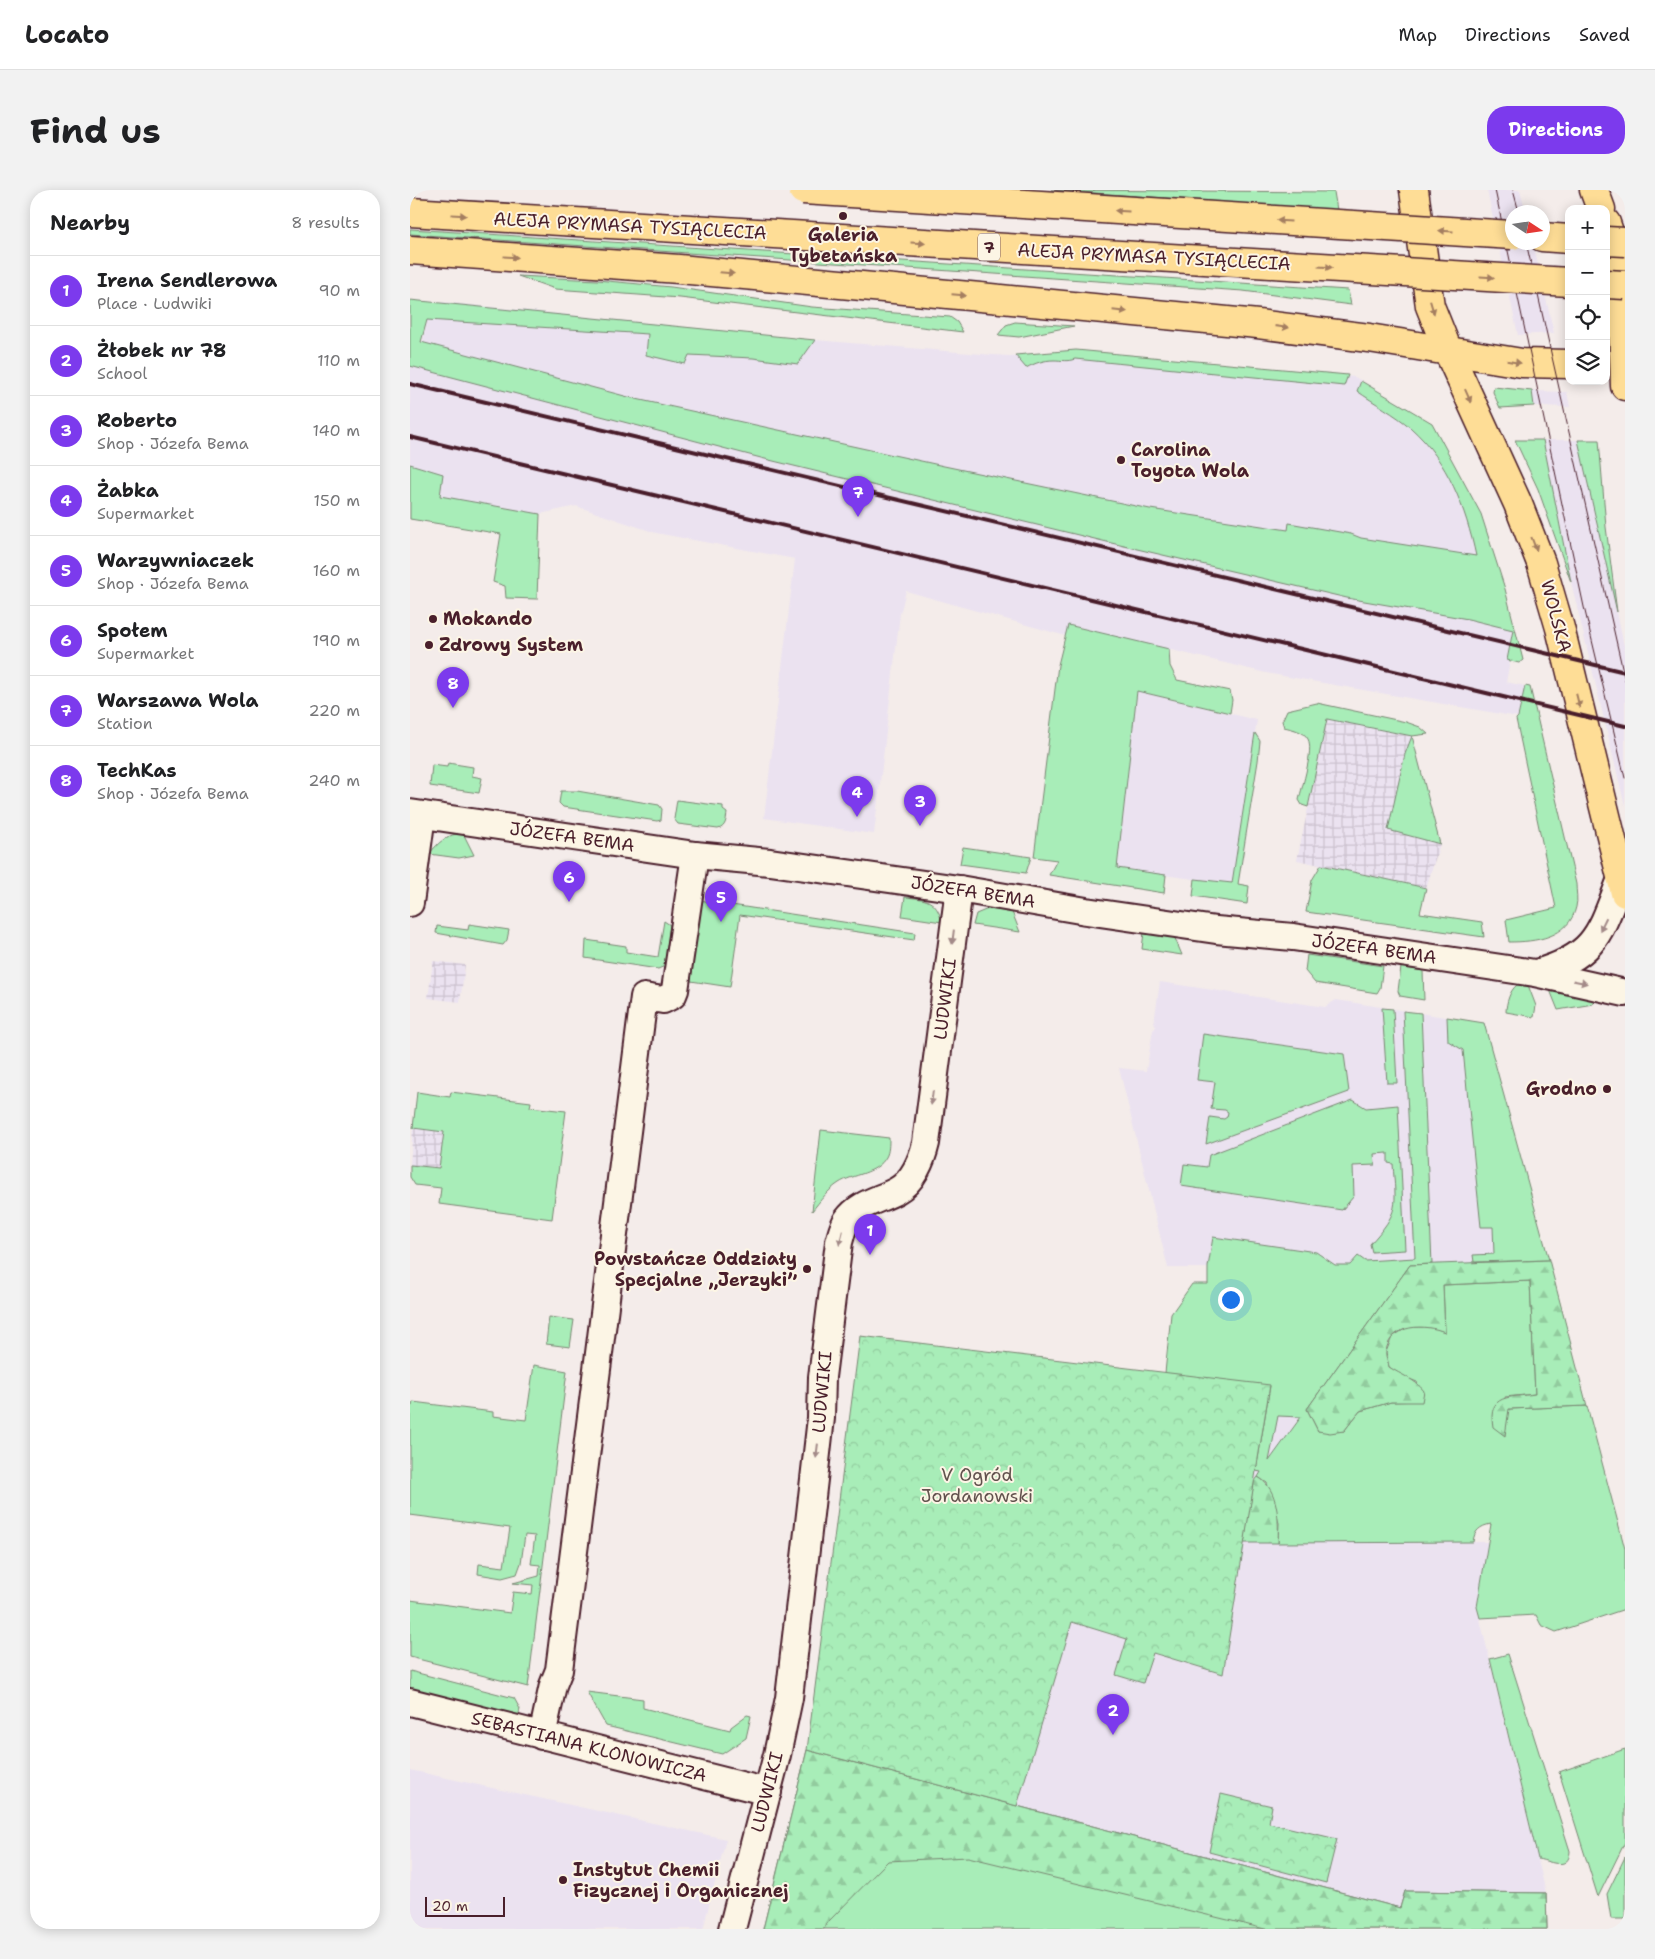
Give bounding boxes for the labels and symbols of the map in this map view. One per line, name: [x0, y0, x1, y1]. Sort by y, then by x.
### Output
north arrow: [1505, 205, 1550, 250]
street label: ALEJA PRYMASA TYSIĄCLECIA: [493, 207, 767, 245]
one-way arrow: [1114, 207, 1130, 215]
marker: Galeria Tybetańska: [837, 210, 849, 222]
one-way arrow: [451, 212, 467, 220]
one-way arrow: [1276, 217, 1292, 225]
place label: Galeria Tybetańska: [789, 223, 898, 268]
one-way arrow: [1438, 227, 1454, 235]
road number: 7: [978, 234, 1000, 260]
street label: ALEJA PRYMASA TYSIĄCLECIA: [1017, 238, 1291, 276]
one-way arrow: [910, 239, 926, 247]
one-way arrow: [503, 254, 519, 262]
one-way arrow: [1317, 264, 1333, 272]
one-way arrow: [720, 269, 736, 277]
one-way arrow: [1479, 273, 1495, 281]
one-way arrow: [951, 291, 967, 299]
one-way arrow: [1428, 300, 1436, 315]
one-way arrow: [1113, 307, 1129, 315]
one-way arrow: [1274, 323, 1290, 331]
one-way arrow: [1506, 358, 1522, 366]
one-way arrow: [1465, 389, 1473, 403]
place label: Carolina Toyota Wola: [1131, 438, 1250, 483]
marker: Carolina Toyota Wola: [1115, 454, 1127, 466]
pin: 7: [842, 476, 874, 517]
one-way arrow: [1530, 537, 1538, 552]
street label: WOLSKA: [1535, 577, 1577, 655]
place label: Mokando: [443, 607, 532, 631]
marker: Mokando: [427, 613, 439, 625]
place label: Zdrowy System: [439, 633, 584, 657]
marker: Zdrowy System: [423, 639, 435, 651]
pin: 8: [437, 667, 469, 708]
one-way arrow: [1574, 693, 1582, 708]
pin: 4: [841, 776, 873, 817]
pin: 3: [904, 785, 936, 826]
street label: JÓZEFA BEMA: [508, 816, 636, 858]
pin: 6: [553, 861, 585, 902]
street label: JÓZEFA BEMA: [909, 870, 1037, 914]
pin: 5: [705, 881, 737, 922]
one-way arrow: [1599, 917, 1607, 932]
street label: JÓZEFA BEMA: [1310, 928, 1438, 970]
one-way arrow: [948, 930, 956, 946]
street label: LUDWIKI: [928, 957, 962, 1041]
one-way arrow: [1573, 979, 1589, 987]
place label: Grodno: [1526, 1077, 1597, 1101]
marker: Grodno: [1601, 1083, 1613, 1095]
one-way arrow: [928, 1091, 936, 1107]
pin: 1: [854, 1214, 886, 1255]
one-way arrow: [837, 1230, 845, 1245]
place label: Powstańcze Oddziały Specjalne „Jerzyki”: [594, 1247, 797, 1292]
marker: Powstańcze Oddziały Specjalne „Jerzyki”: [801, 1263, 813, 1275]
your location: [1218, 1287, 1244, 1313]
street label: LUDWIKI: [806, 1350, 838, 1434]
one-way arrow: [813, 1444, 821, 1460]
park label: V Ogród Jordanowski: [921, 1463, 1033, 1508]
pin: 2: [1097, 1694, 1129, 1735]
street label: SEBASTIANA KLONOWICZA: [469, 1706, 709, 1788]
street label: LUDWIKI: [745, 1749, 789, 1835]
place label: Instytut Chemii Fizycznej i Organicznej: [573, 1858, 789, 1903]
marker: Instytut Chemii Fizycznej i Organicznej: [557, 1874, 569, 1886]
scale bar: [425, 1894, 505, 1917]

